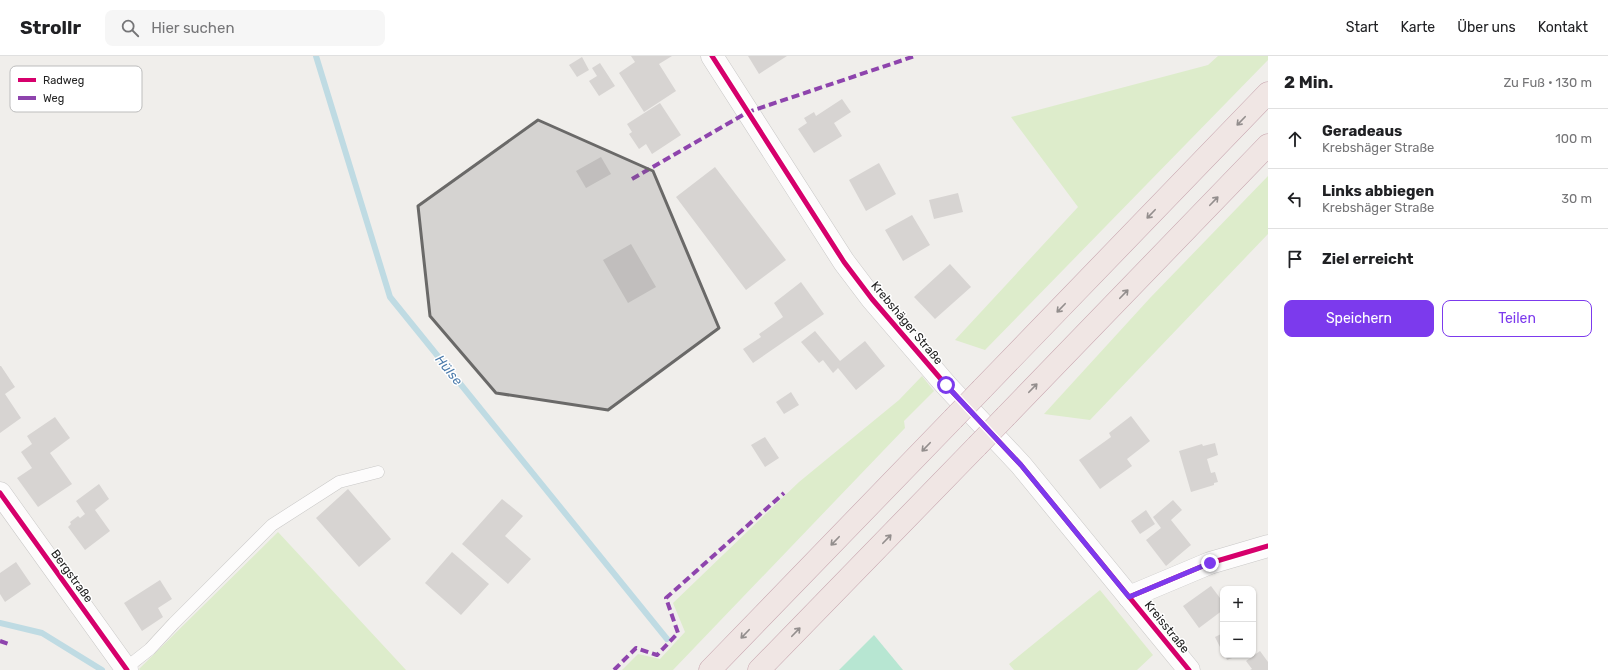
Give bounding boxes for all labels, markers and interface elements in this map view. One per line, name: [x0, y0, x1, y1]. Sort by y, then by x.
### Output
search box: [105, 10, 385, 46]
text: Strollr: [20, 16, 81, 39]
icon: search: [119, 17, 141, 39]
text: Hier suchen: [151, 19, 235, 37]
text: Start: [1346, 19, 1379, 36]
text: Karte: [1401, 19, 1435, 36]
text: Über uns: [1457, 19, 1516, 36]
text: Kontakt: [1538, 19, 1588, 36]
legend: [10, 66, 142, 112]
text: 2 Min.: [1284, 72, 1333, 92]
text: Radweg: [43, 74, 84, 87]
text: Zu Fuß · 130 m: [1503, 75, 1592, 90]
text: Weg: [43, 92, 64, 105]
one-way arrow: [1236, 116, 1246, 126]
text: Geradeaus: [1322, 122, 1402, 140]
icon: ahead: [1284, 128, 1306, 150]
text: 100 m: [1555, 131, 1592, 146]
text: Krebshäger Straße: [1322, 140, 1434, 155]
text: Links abbiegen: [1322, 182, 1434, 200]
icon: left: [1284, 188, 1306, 210]
text: 30 m: [1561, 191, 1592, 206]
one-way arrow: [1209, 196, 1219, 206]
text: Krebshäger Straße: [1322, 200, 1434, 215]
one-way arrow: [1146, 209, 1156, 219]
icon: arrive: [1284, 248, 1306, 270]
text: Ziel erreicht: [1322, 250, 1414, 268]
street label: Krebshäger Straße: [868, 279, 946, 367]
one-way arrow: [1119, 289, 1129, 299]
button: Speichern: [1284, 300, 1434, 337]
button: Teilen: [1442, 300, 1592, 337]
one-way arrow: [1056, 303, 1065, 313]
water label: Hülse: [432, 352, 466, 388]
route start: [937, 376, 955, 394]
one-way arrow: [1029, 383, 1038, 393]
one-way arrow: [921, 442, 931, 452]
one-way arrow: [882, 534, 892, 544]
one-way arrow: [831, 536, 840, 546]
street label: Bergstraße: [48, 547, 96, 605]
route end: [1201, 554, 1219, 572]
map controls: [1220, 586, 1256, 658]
button: +: [1220, 586, 1256, 622]
street label: Kreisstraße: [1142, 598, 1192, 656]
button: −: [1220, 622, 1256, 658]
one-way arrow: [791, 627, 801, 637]
one-way arrow: [740, 629, 750, 639]

